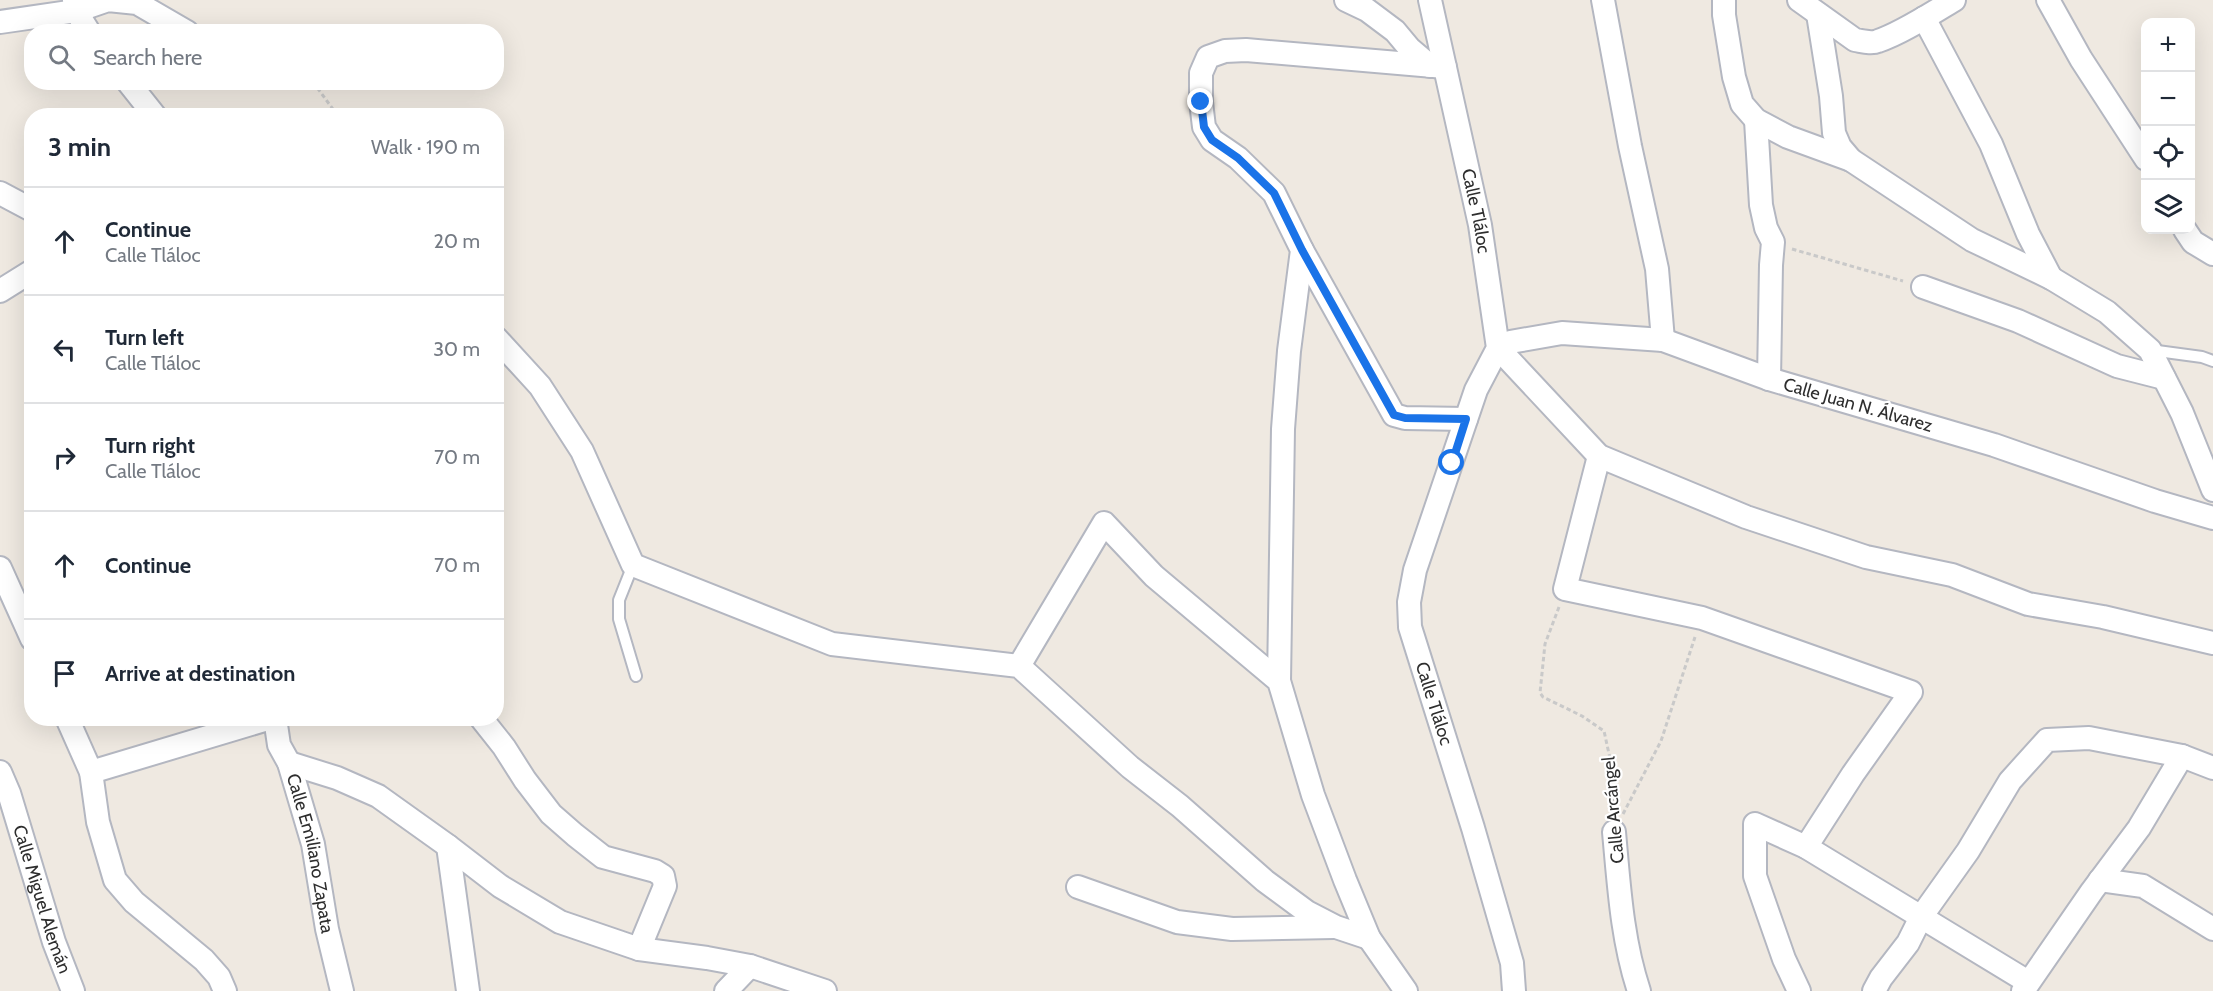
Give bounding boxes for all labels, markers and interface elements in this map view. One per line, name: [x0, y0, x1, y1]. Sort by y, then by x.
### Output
map controls: [2141, 18, 2195, 234]
button: +: [2141, 18, 2195, 72]
search box: [24, 24, 504, 90]
icon: search: [45, 41, 78, 74]
text: Search here: [93, 44, 202, 71]
button: −: [2141, 72, 2195, 126]
route end: [1187, 88, 1213, 114]
button: locate: [2141, 126, 2195, 180]
text: 3 min: [48, 131, 111, 163]
text: Walk · 190 m: [371, 135, 480, 159]
street label: Calle Tláloc: [1457, 166, 1495, 255]
button: layers: [2141, 180, 2195, 234]
text: Continue: [105, 216, 191, 243]
icon: ahead: [48, 225, 81, 258]
text: 20 m: [434, 229, 480, 253]
text: Calle Tláloc: [105, 243, 201, 267]
text: Turn left: [105, 324, 184, 351]
icon: left: [48, 333, 81, 366]
text: 30 m: [433, 337, 480, 361]
text: Calle Tláloc: [105, 351, 201, 375]
street label: Calle Juan N. Álvarez: [1781, 373, 1936, 437]
text: Turn right: [105, 432, 195, 459]
icon: right: [48, 441, 81, 474]
text: 70 m: [434, 445, 480, 469]
route start: [1438, 449, 1464, 475]
text: Calle Tláloc: [105, 459, 201, 483]
icon: ahead: [48, 549, 81, 582]
text: Continue: [105, 552, 191, 579]
text: 70 m: [434, 553, 480, 577]
icon: arrive: [48, 657, 81, 690]
street label: Calle Tláloc: [1411, 659, 1457, 748]
text: Arrive at destination: [105, 660, 295, 687]
street label: Calle Arcángel: [1597, 755, 1629, 864]
street label: Calle Emiliano Zapata: [282, 771, 339, 935]
street label: Calle Miguel Alemán: [8, 822, 76, 977]

